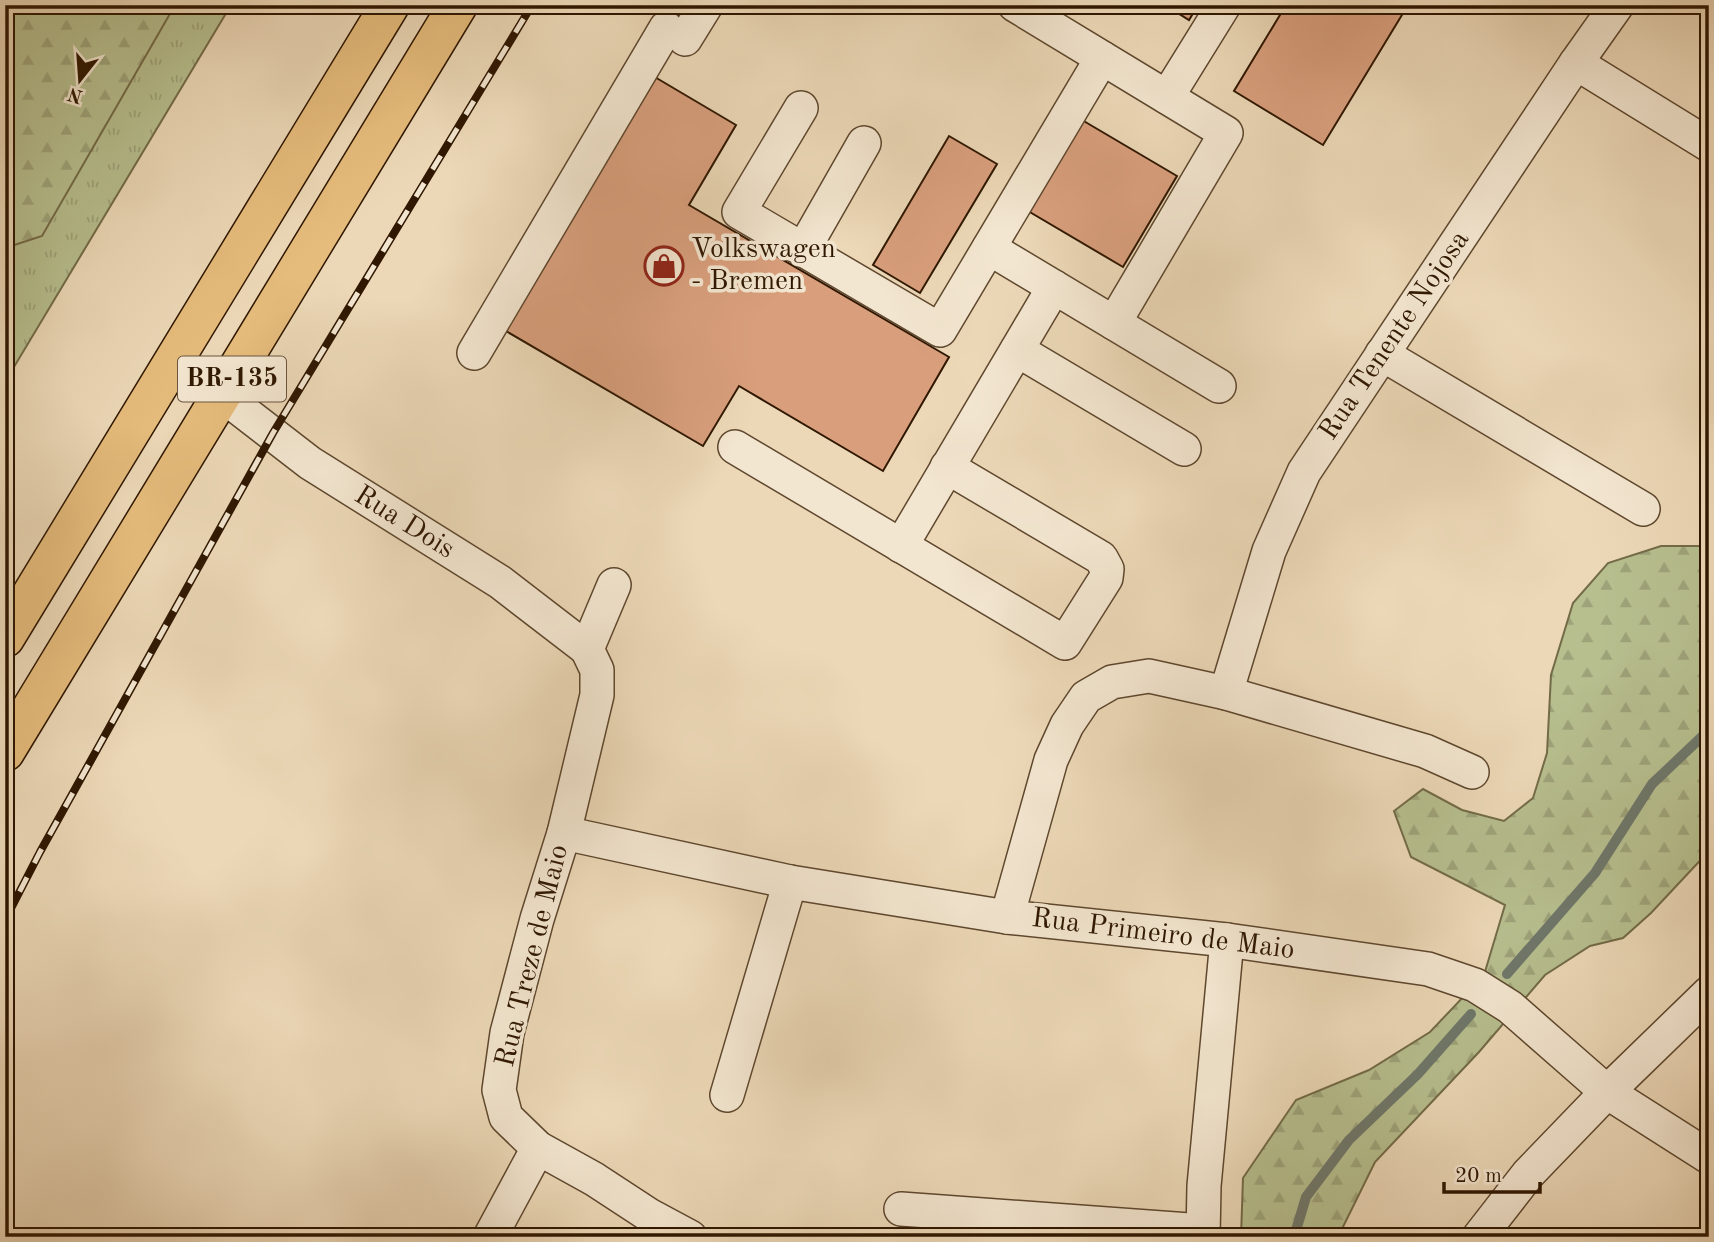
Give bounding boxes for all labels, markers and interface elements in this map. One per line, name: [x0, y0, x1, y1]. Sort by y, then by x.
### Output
north arrow: [46, 46, 116, 116]
text: N: [66, 83, 85, 105]
street label: Rua Tenente Nojosa: [1315, 226, 1475, 446]
place label: Volkswagen - Bremen: [691, 236, 836, 296]
shop icon: Volkswagen - Bremen: [643, 245, 685, 287]
road number: BR-135: [178, 356, 286, 402]
street label: Rua Dois: [349, 481, 459, 565]
street label: Rua Treze de Maio: [492, 842, 574, 1070]
street label: Rua Primeiro de Maio: [1030, 905, 1296, 965]
scale bar: [1444, 1151, 1541, 1195]
text: 20 m: [1455, 1166, 1502, 1187]

